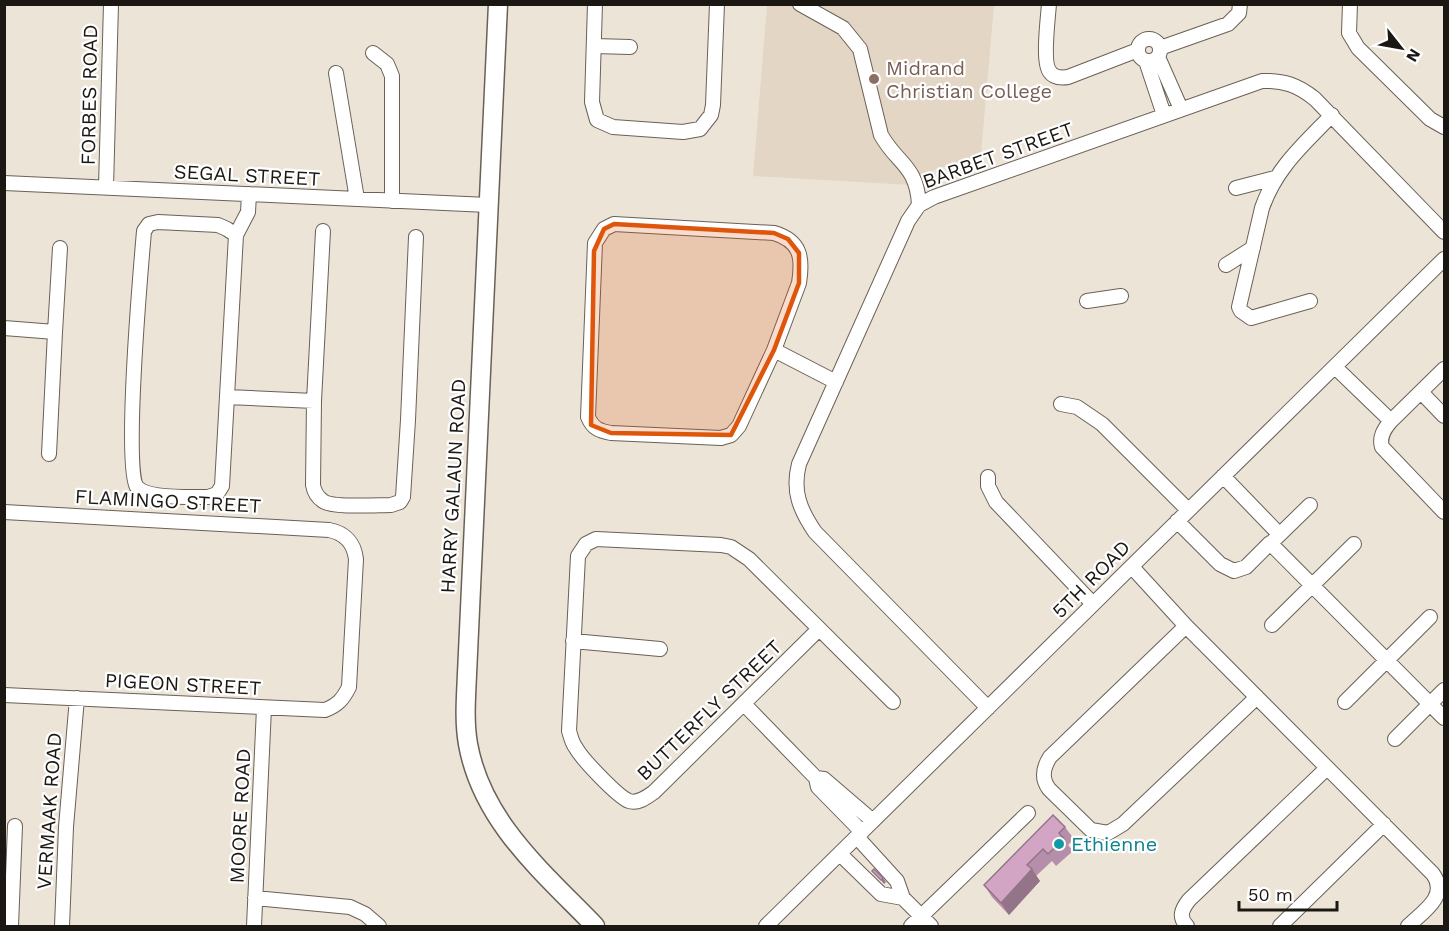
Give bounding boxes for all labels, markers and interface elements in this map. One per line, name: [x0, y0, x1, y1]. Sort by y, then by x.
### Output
north arrow: [1371, 18, 1431, 78]
street label: FORBES ROAD: [76, 24, 102, 166]
text: N: [1402, 45, 1425, 65]
place label: Midrand Christian College: [886, 56, 1052, 103]
marker: Midrand Christian College: [867, 72, 881, 86]
street label: BARBET STREET: [919, 117, 1077, 193]
street label: SEGAL STREET: [173, 159, 321, 191]
street label: HARRY GALAUN ROAD: [435, 378, 471, 594]
street label: FLAMINGO STREET: [74, 484, 262, 518]
street label: 5TH ROAD: [1047, 535, 1135, 623]
street label: BUTTERFLY STREET: [632, 635, 786, 785]
street label: PIGEON STREET: [104, 668, 262, 700]
street label: VERMAAK ROAD: [32, 732, 66, 890]
street label: MOORE ROAD: [224, 748, 256, 884]
place label: Ethienne: [1071, 832, 1157, 856]
marker: Ethienne: [1052, 837, 1066, 851]
scale bar: [1239, 874, 1336, 912]
text: 50 m: [1248, 884, 1293, 905]

